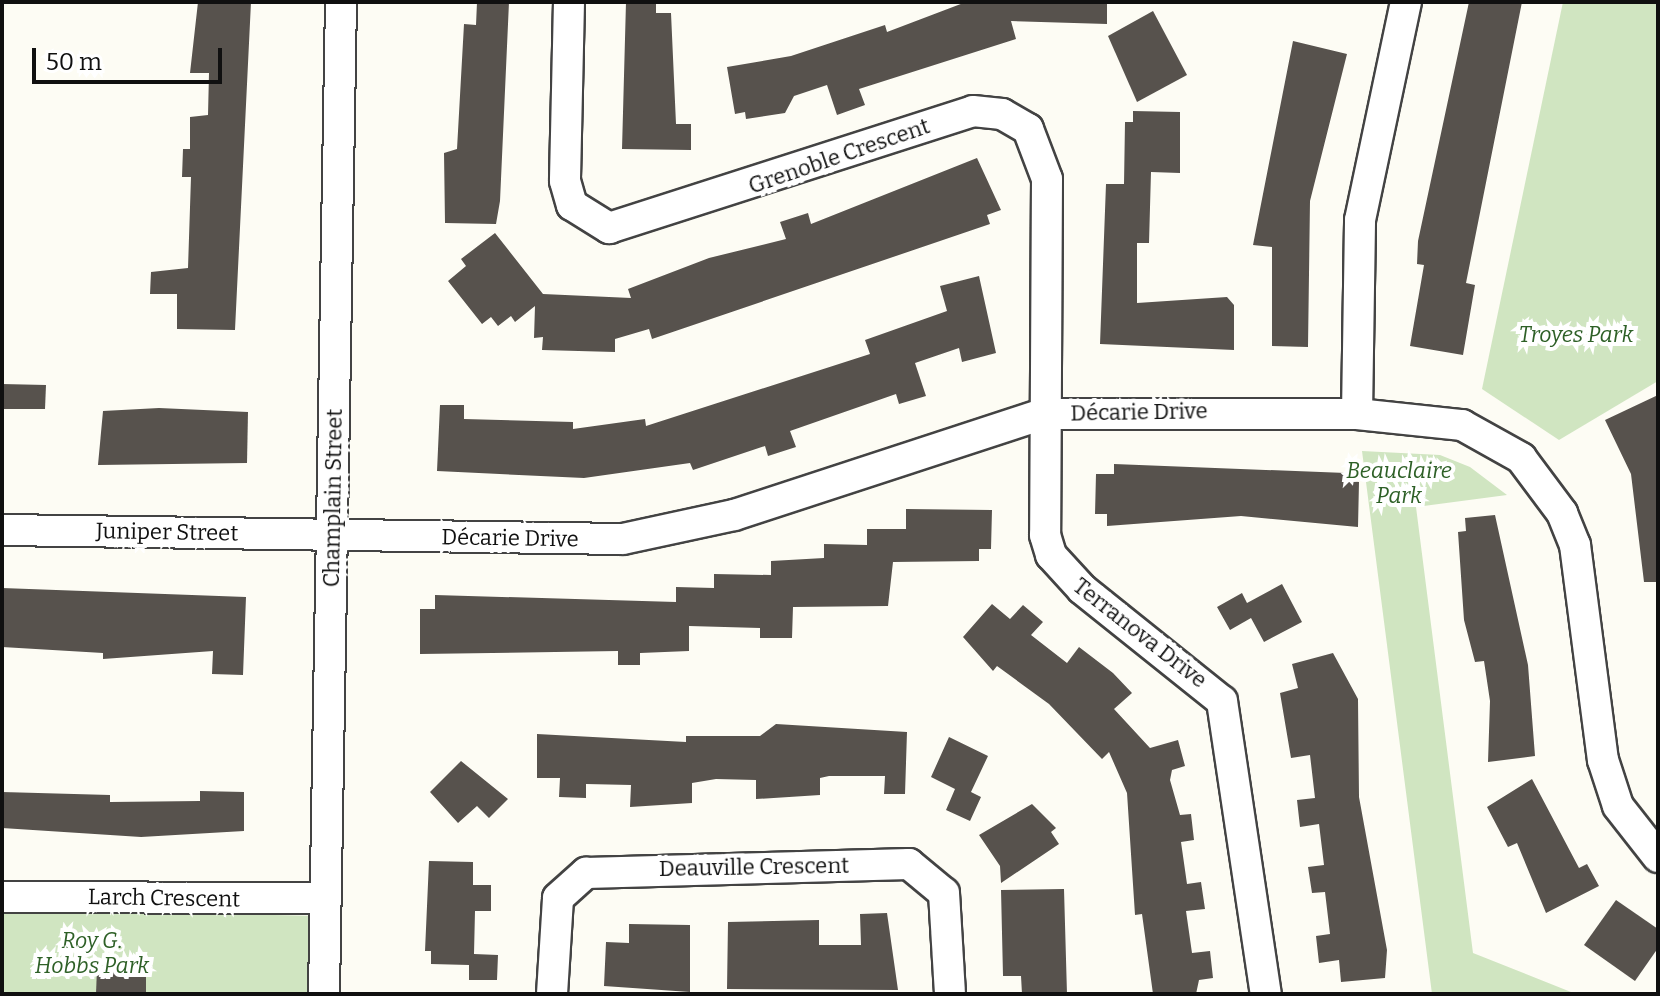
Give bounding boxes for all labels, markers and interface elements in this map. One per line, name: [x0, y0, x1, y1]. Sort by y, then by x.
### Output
scale bar: [36, 32, 226, 82]
text: 50 m: [46, 48, 102, 76]
street label: Grenoble Crescent: [745, 113, 933, 199]
park label: Troyes Park: [1519, 322, 1633, 348]
street label: Décarie Drive: [1070, 398, 1208, 426]
street label: Champlain Street: [318, 409, 348, 587]
park label: Beauclaire Park: [1346, 457, 1452, 508]
street label: Juniper Street: [96, 518, 238, 546]
street label: Décarie Drive: [441, 524, 579, 552]
street label: Terranova Drive: [1068, 573, 1212, 693]
street label: Deauville Crescent: [659, 852, 849, 882]
street label: Larch Crescent: [88, 883, 240, 913]
park label: Roy G. Hobbs Park: [35, 927, 149, 978]

